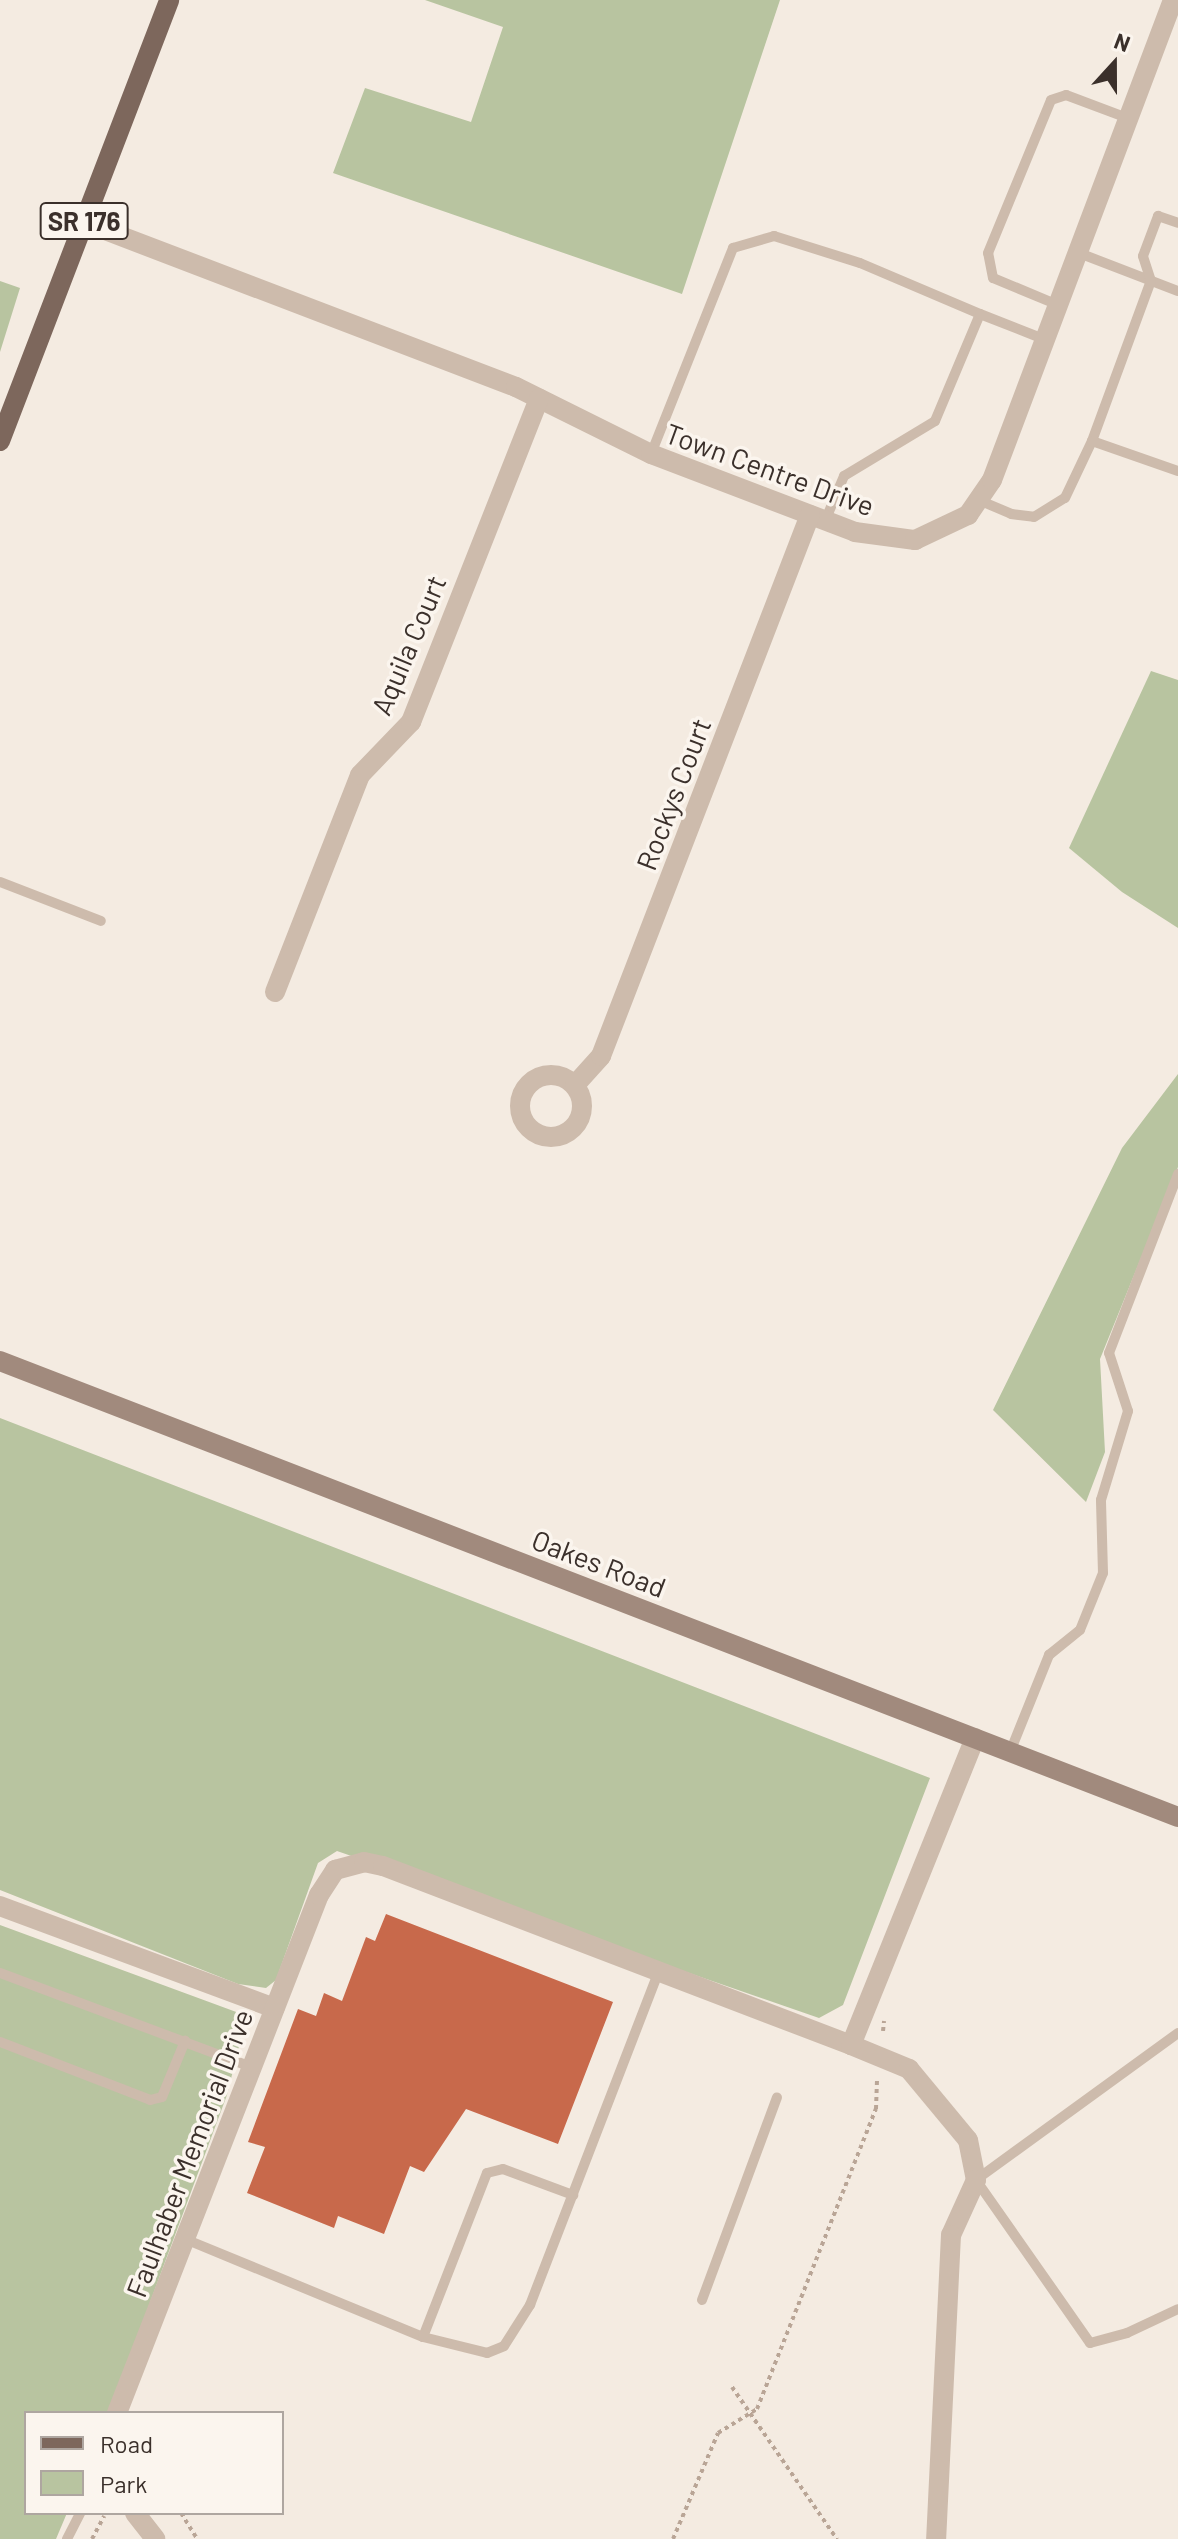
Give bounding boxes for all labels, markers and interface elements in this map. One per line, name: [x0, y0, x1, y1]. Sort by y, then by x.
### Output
north arrow: [1074, 24, 1154, 104]
text: N: [1111, 27, 1134, 56]
road number: SR 176: [38, 199, 130, 243]
street label: Town Centre Drive: [661, 416, 879, 522]
street label: Aquila Court: [364, 570, 452, 720]
street label: Rockys Court: [629, 713, 717, 875]
street label: Oakes Road: [527, 1522, 671, 1604]
street label: Faulhaber Memorial Drive: [119, 2005, 259, 2301]
legend: [24, 2411, 284, 2515]
text: Road: [100, 2429, 153, 2458]
text: Park: [100, 2469, 147, 2498]

